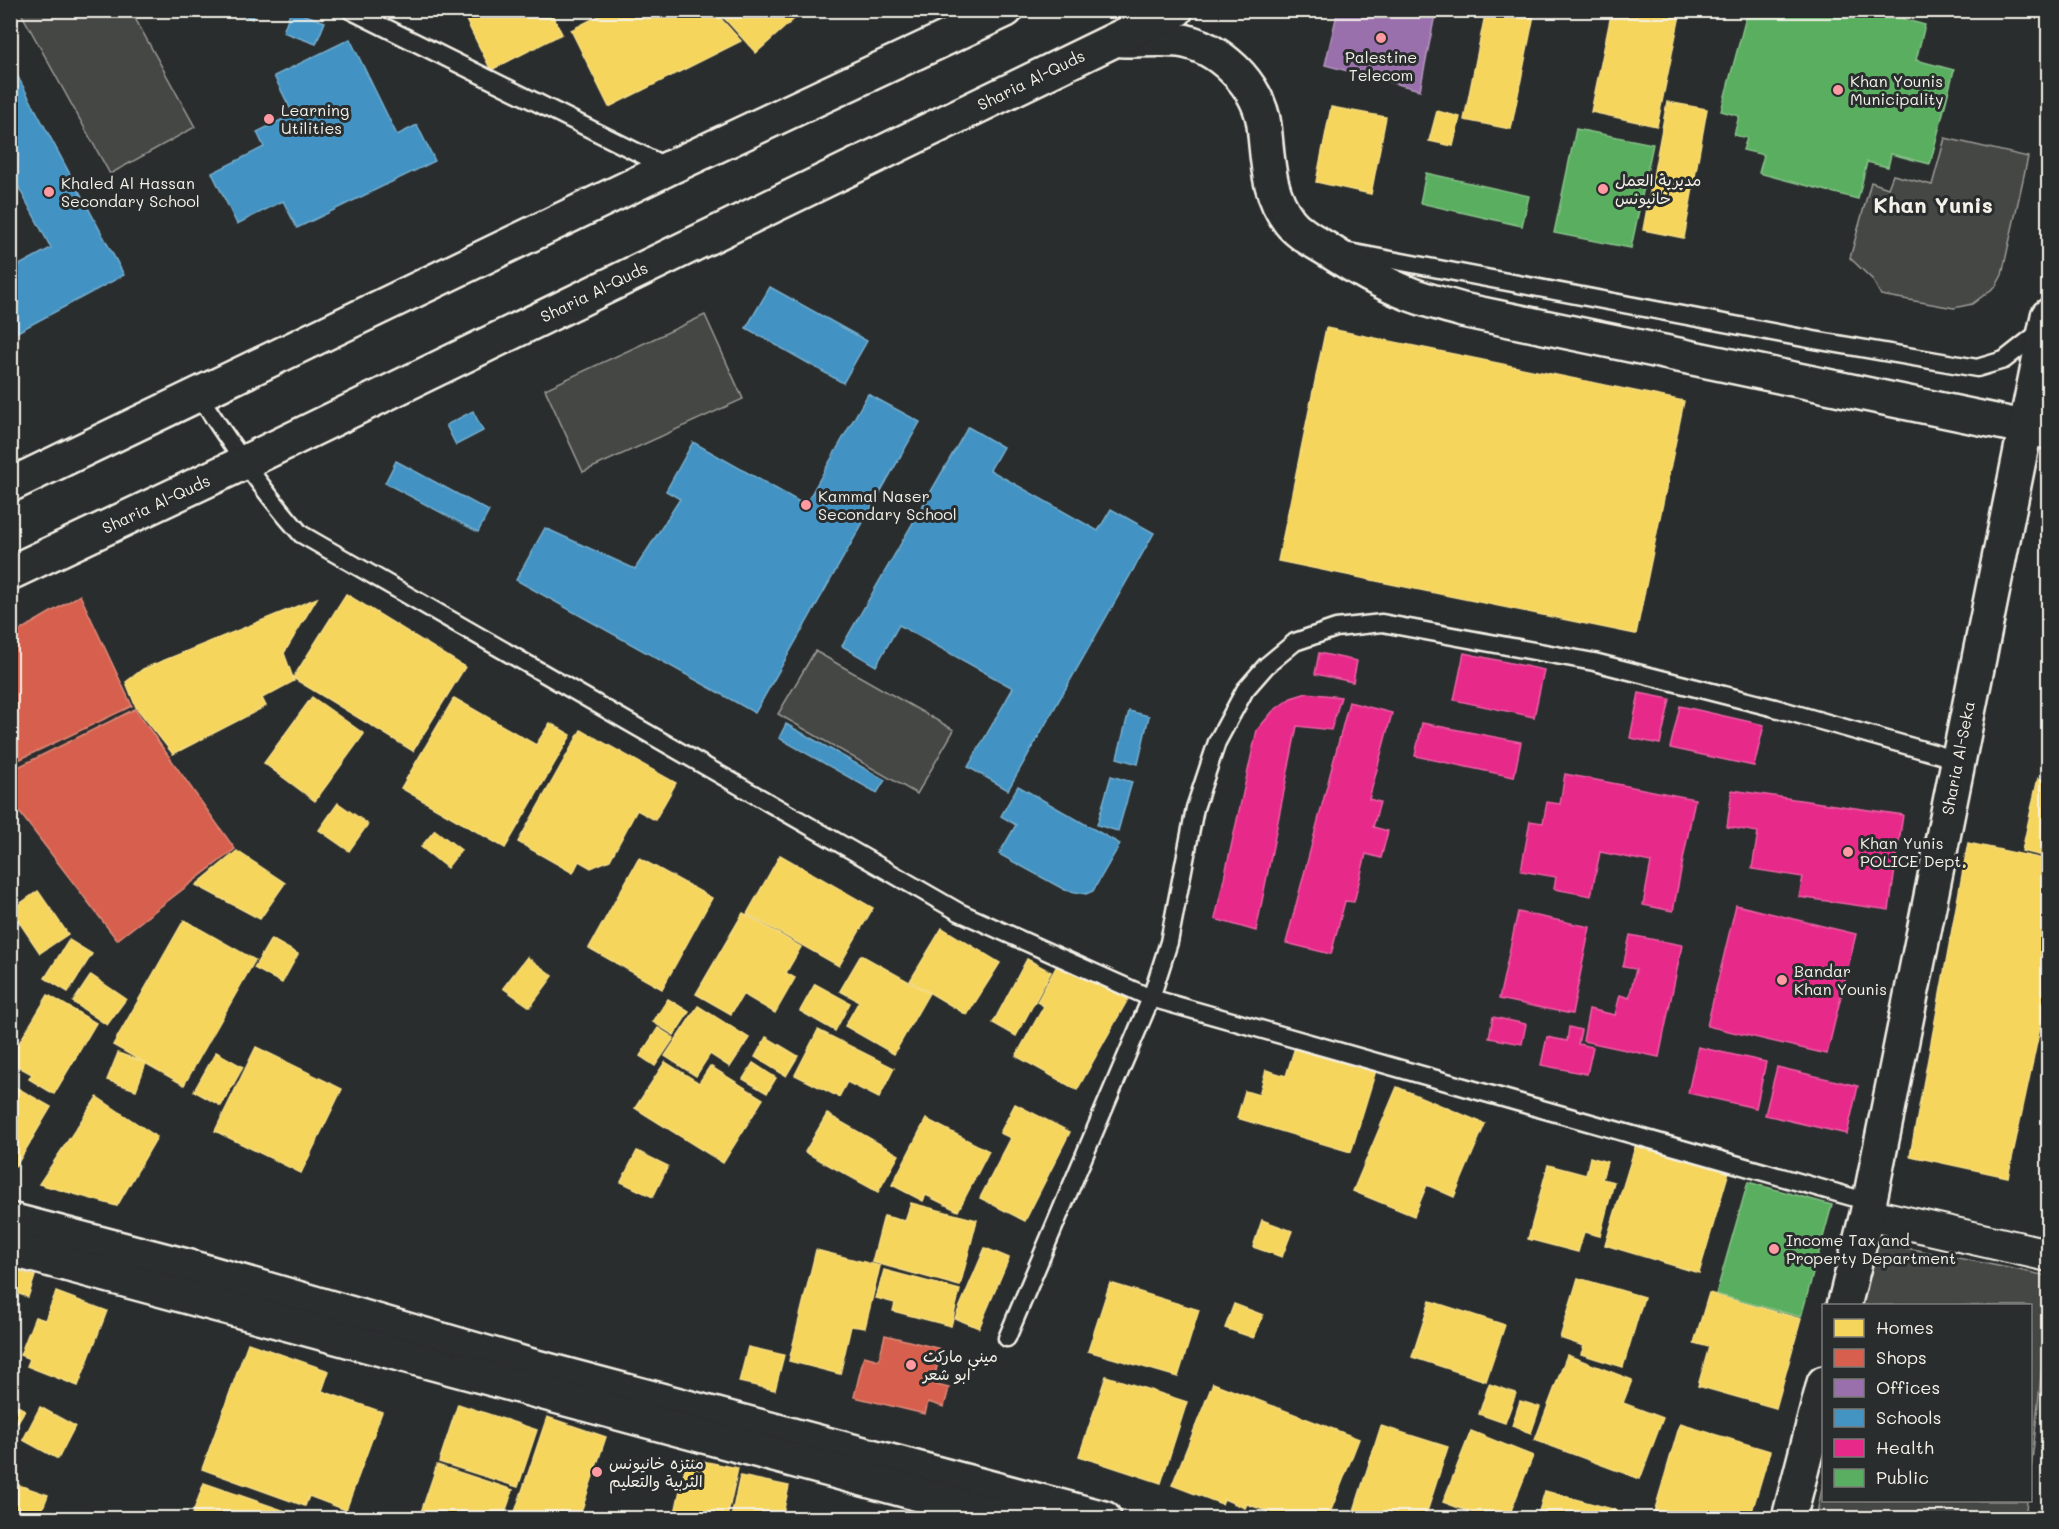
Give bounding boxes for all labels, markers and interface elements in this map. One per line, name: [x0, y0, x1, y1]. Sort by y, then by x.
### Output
marker: Palestine Telecom: [1374, 31, 1388, 45]
street label: Sharia Al-Quds: [974, 44, 1088, 115]
place label: Palestine Telecom: [1345, 46, 1417, 85]
place label: Khan Younis Municipality: [1850, 70, 1944, 109]
marker: Khan Younis Municipality: [1831, 83, 1845, 97]
place label: Learning Utilities: [281, 99, 349, 138]
marker: Learning Utilities: [262, 112, 276, 126]
place label: مديرية العمل خانيونس: [1615, 169, 1701, 209]
place label: Khaled Al Hassan Secondary School: [61, 172, 200, 211]
marker: مديرية العمل خانيونس: [1596, 182, 1610, 196]
marker: Khaled Al Hassan Secondary School: [42, 185, 56, 199]
district label: Khan Yunis: [1873, 190, 1993, 219]
street label: Sharia Al-Quds: [537, 256, 651, 327]
street label: Sharia Al-Quds: [98, 469, 213, 538]
place label: Kammal Naser Secondary School: [818, 485, 957, 524]
marker: Kammal Naser Secondary School: [799, 498, 813, 512]
street label: Sharia Al-Seka: [1936, 699, 1979, 816]
place label: Khan Yunis POLICE Dept.: [1860, 832, 1966, 871]
marker: Khan Yunis POLICE Dept.: [1841, 845, 1855, 859]
place label: Bandar Khan Younis: [1794, 960, 1887, 999]
marker: Bandar Khan Younis: [1775, 973, 1789, 987]
place label: Income Tax and Property Department: [1786, 1229, 1956, 1268]
marker: Income Tax and Property Department: [1767, 1242, 1781, 1256]
legend: [1822, 1304, 2032, 1502]
text: Homes: [1876, 1315, 1934, 1339]
place label: ميني ماركت ابو شعر: [921, 1345, 998, 1385]
text: Shops: [1876, 1345, 1927, 1369]
marker: ميني ماركت ابو شعر: [904, 1358, 918, 1372]
text: Offices: [1876, 1375, 1940, 1399]
text: Schools: [1876, 1405, 1941, 1429]
text: Health: [1876, 1435, 1934, 1459]
place label: منتزه خانيونس التربية والتعليم: [609, 1452, 704, 1494]
marker: منتزه خانيونس التربية والتعليم: [590, 1465, 604, 1479]
text: Public: [1876, 1465, 1929, 1489]

